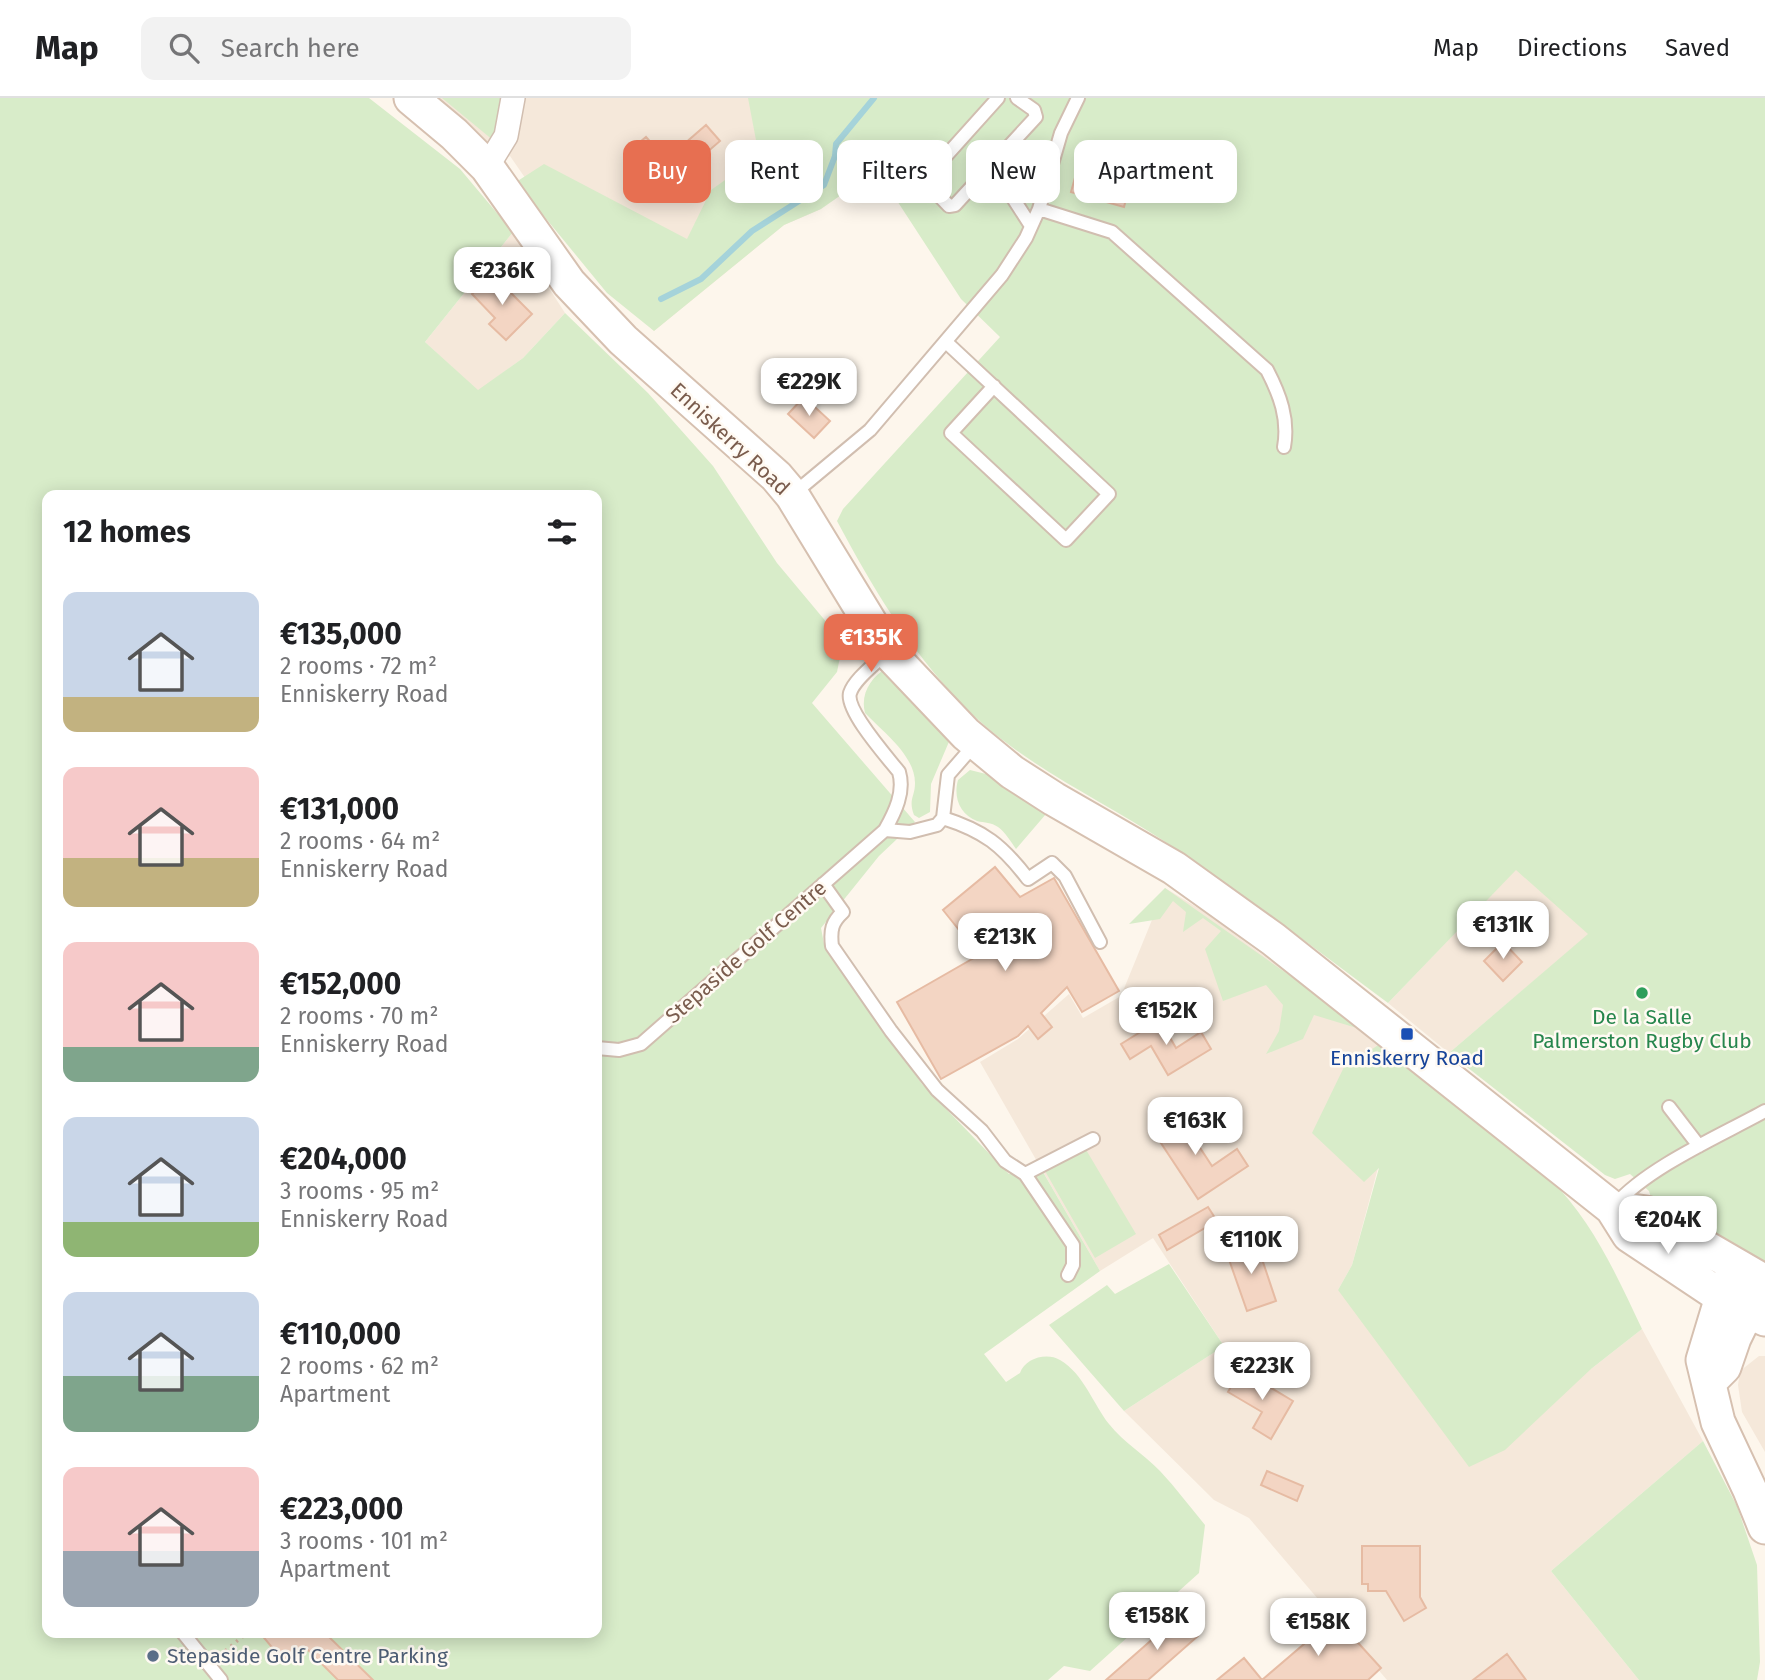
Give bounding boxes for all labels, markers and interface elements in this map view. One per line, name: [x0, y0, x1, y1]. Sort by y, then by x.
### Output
search box: [141, 17, 631, 80]
text: Map: [35, 28, 99, 68]
icon: search: [165, 29, 203, 67]
text: Search here: [221, 33, 360, 64]
text: Map: [1433, 34, 1479, 62]
text: Directions: [1517, 34, 1627, 62]
text: Saved: [1665, 34, 1730, 62]
chip: Buy: [623, 140, 711, 203]
chip: Rent: [725, 140, 823, 203]
chip: Filters: [837, 140, 952, 203]
chip: New: [966, 140, 1060, 203]
chip: Apartment: [1074, 140, 1237, 203]
pin: €236K: [453, 248, 551, 307]
text: €236K: [470, 256, 534, 284]
pin: €229K: [760, 358, 858, 418]
text: €229K: [777, 367, 841, 395]
street label: Enniskerry Road: [665, 377, 795, 501]
icon: filters: [543, 513, 581, 551]
text: 12 homes: [63, 514, 191, 550]
pin: €135K: [822, 614, 920, 674]
text: €135,000: [280, 616, 402, 652]
icon: home: [119, 620, 203, 704]
text: €135K: [840, 623, 902, 651]
text: 2 rooms · 72 m²: [280, 652, 437, 680]
text: Enniskerry Road: [280, 680, 449, 708]
text: €131,000: [280, 791, 399, 827]
icon: home: [119, 795, 203, 879]
text: 2 rooms · 64 m²: [280, 827, 440, 855]
text: Enniskerry Road: [280, 855, 449, 883]
street label: Stepaside Golf Centre: [660, 875, 832, 1029]
pin: €131K: [1454, 902, 1552, 961]
text: €131K: [1473, 910, 1533, 938]
pin: €213K: [956, 914, 1054, 973]
text: €213K: [974, 922, 1036, 950]
text: €152,000: [280, 966, 401, 1002]
icon: home: [119, 970, 203, 1054]
marker: De la Salle Palmerston Rugby Club: [1634, 985, 1650, 1001]
pin: €152K: [1117, 988, 1215, 1047]
text: €152K: [1135, 996, 1197, 1024]
text: 2 rooms · 70 m²: [280, 1002, 438, 1030]
place label: De la Salle Palmerston Rugby Club: [1532, 1004, 1752, 1054]
marker: Enniskerry Road: [1399, 1026, 1415, 1042]
text: Enniskerry Road: [280, 1030, 449, 1058]
place label: Enniskerry Road: [1330, 1045, 1484, 1071]
pin: €163K: [1146, 1098, 1244, 1157]
text: €163K: [1164, 1106, 1226, 1134]
text: €204,000: [280, 1141, 407, 1177]
icon: home: [119, 1145, 203, 1229]
text: 3 rooms · 95 m²: [280, 1177, 439, 1205]
pin: €204K: [1619, 1196, 1717, 1256]
text: Enniskerry Road: [280, 1205, 449, 1233]
text: €204K: [1635, 1205, 1701, 1233]
pin: €110K: [1202, 1216, 1300, 1276]
text: €110K: [1220, 1225, 1282, 1253]
text: €110,000: [280, 1316, 401, 1352]
icon: home: [119, 1320, 203, 1404]
pin: €223K: [1213, 1342, 1311, 1402]
text: €223K: [1230, 1351, 1294, 1379]
text: 2 rooms · 62 m²: [280, 1352, 439, 1380]
text: Apartment: [280, 1380, 390, 1408]
text: €223,000: [280, 1491, 403, 1527]
icon: home: [119, 1495, 203, 1579]
text: 3 rooms · 101 m²: [280, 1527, 448, 1555]
text: Apartment: [280, 1555, 390, 1583]
pin: €158K: [1108, 1592, 1206, 1652]
pin: €158K: [1269, 1598, 1367, 1658]
text: €158K: [1125, 1601, 1189, 1629]
text: €158K: [1286, 1607, 1350, 1635]
place label: Stepaside Golf Centre Parking: [167, 1643, 448, 1669]
marker: Stepaside Golf Centre Parking: [145, 1648, 161, 1664]

